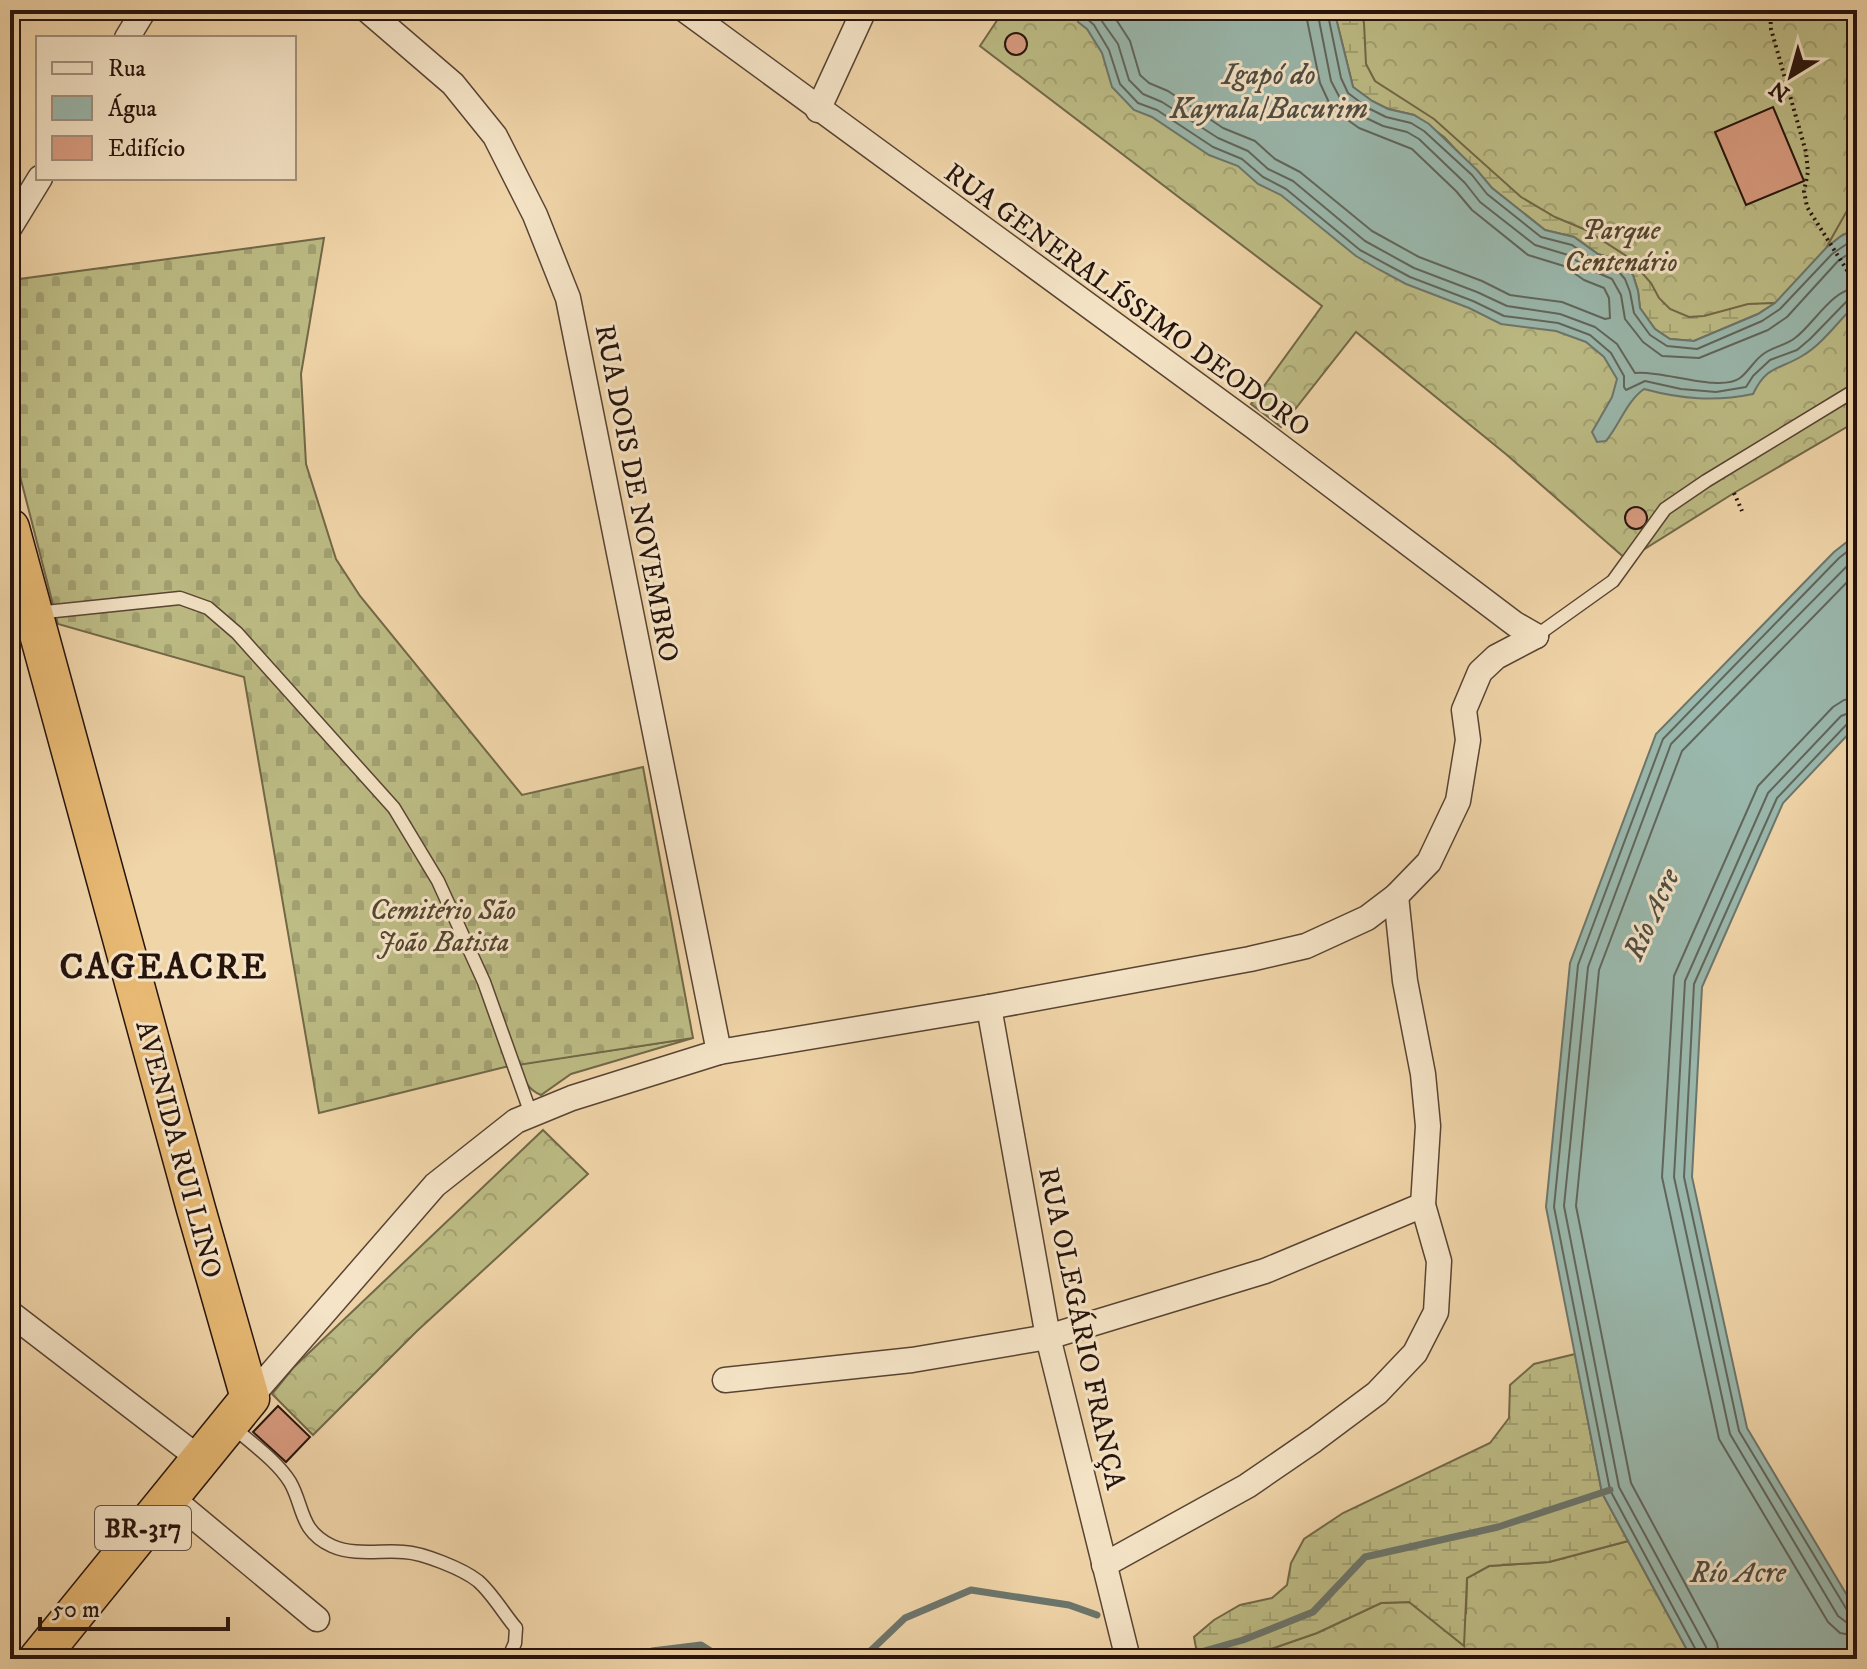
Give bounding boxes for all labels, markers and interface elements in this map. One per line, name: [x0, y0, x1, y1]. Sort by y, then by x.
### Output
legend: [36, 36, 296, 180]
north arrow: [1751, 36, 1831, 116]
text: Rua: [108, 54, 147, 84]
water label: Igapó do Kayrala/Bacurim: [1169, 57, 1368, 128]
text: N: [1765, 75, 1795, 107]
text: Água: [108, 93, 158, 124]
text: Edifício: [108, 134, 185, 164]
street label: RUA GENERALÍSSIMO DEODORO: [937, 155, 1318, 445]
park label: Parque Centenário: [1564, 213, 1678, 280]
street label: RUA DOIS DE NOVEMBRO: [587, 322, 686, 665]
water label: Río Acre: [1616, 863, 1689, 967]
park label: Cemitério São João Batista: [370, 893, 516, 960]
district label: CAGEACRE: [59, 945, 269, 990]
street label: AVENIDA RUI LINO: [127, 1017, 230, 1282]
street label: RUA OLEGÁRIO FRANÇA: [1030, 1164, 1134, 1494]
road number: BR-317: [95, 1506, 191, 1550]
water label: Río Acre: [1689, 1555, 1787, 1592]
scale bar: [40, 1581, 228, 1631]
text: 50 m: [52, 1595, 100, 1625]

